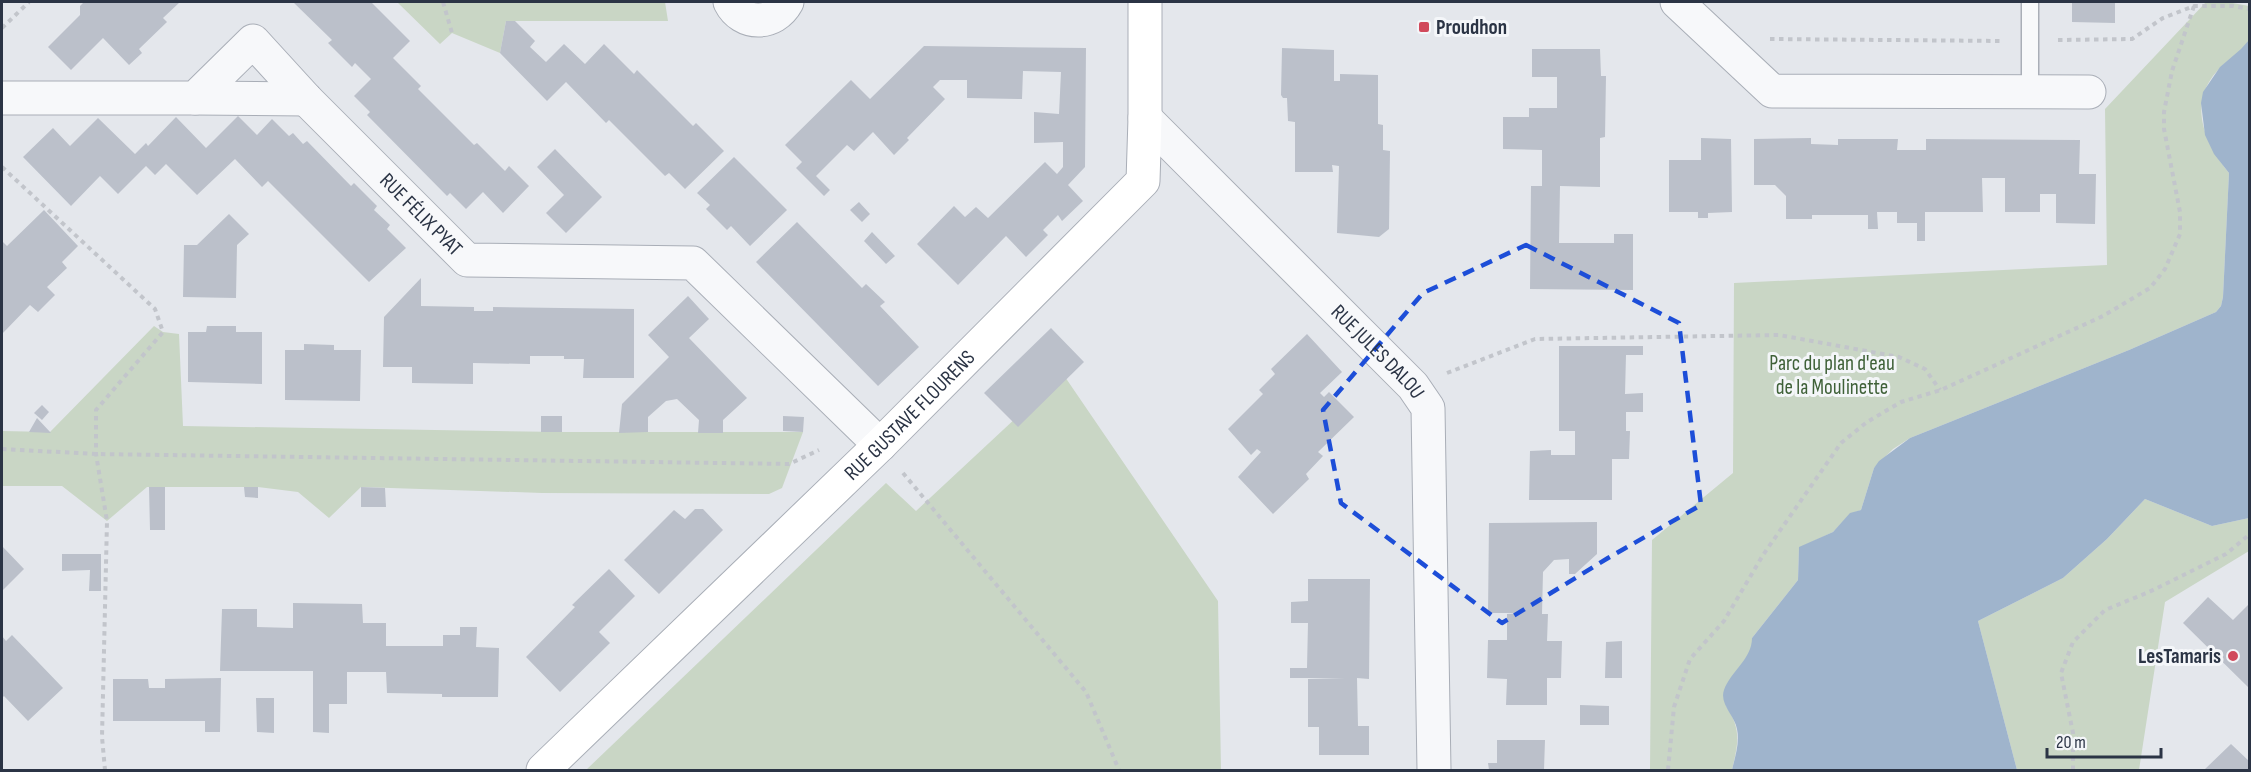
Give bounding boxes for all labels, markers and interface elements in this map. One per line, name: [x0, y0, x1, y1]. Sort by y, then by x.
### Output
place label: Proudhon: [1436, 15, 1507, 40]
marker: Proudhon: [1417, 20, 1431, 34]
street label: RUE FÉLIX PYAT: [374, 168, 468, 262]
street label: RUE JULES DALOU: [1326, 299, 1430, 404]
street label: RUE GUSTAVE FLOURENS: [839, 345, 980, 486]
park label: Parc du plan d'eau de la Moulinette: [1769, 351, 1895, 400]
place label: LesTamaris: [2138, 644, 2221, 669]
marker: LesTamaris: [2226, 649, 2240, 663]
scale bar: [2047, 721, 2161, 759]
text: 20 m: [2056, 732, 2086, 753]

